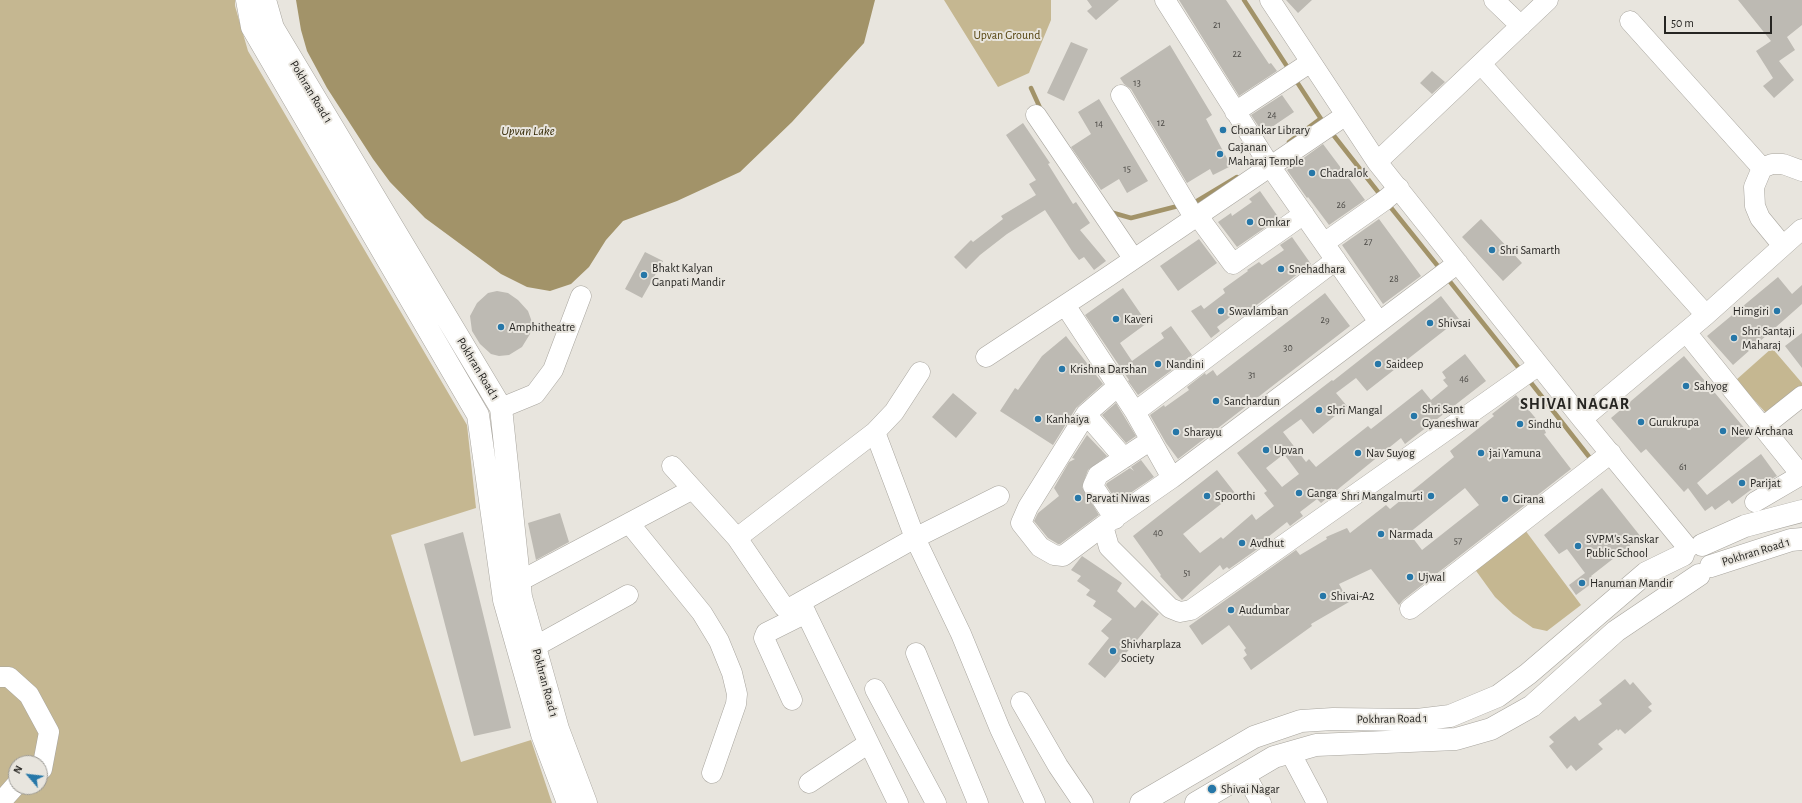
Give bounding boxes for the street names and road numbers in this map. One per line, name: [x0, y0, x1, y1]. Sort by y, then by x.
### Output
street label: Pokhran Road 1: [287, 58, 335, 126]
street label: Pokhran Road 1: [454, 335, 502, 403]
street label: Pokhran Road 1: [1720, 535, 1792, 569]
street label: Pokhran Road 1: [529, 647, 561, 719]
street label: Pokhran Road 1: [1357, 711, 1427, 727]

